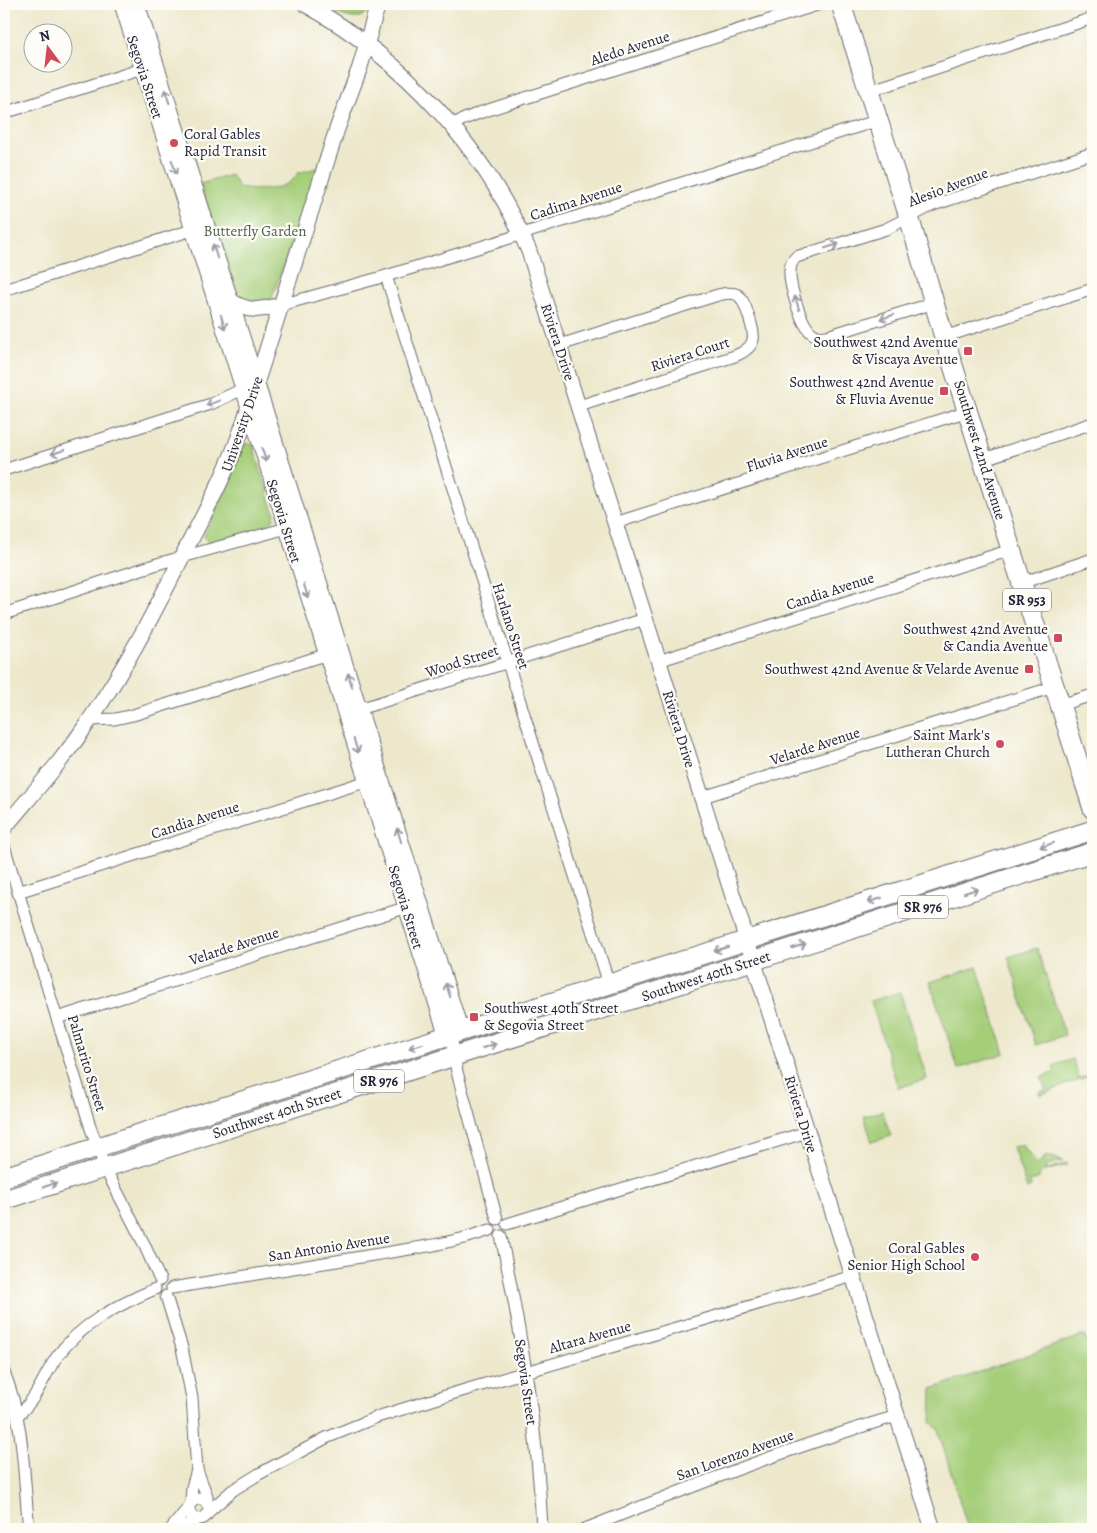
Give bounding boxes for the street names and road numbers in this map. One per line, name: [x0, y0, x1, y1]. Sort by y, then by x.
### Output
street label: Aledo Avenue: [587, 26, 672, 70]
street label: Segovia Street: [122, 33, 168, 121]
street label: Alesio Avenue: [904, 162, 991, 212]
street label: Cadima Avenue: [527, 177, 625, 225]
street label: Riviera Drive: [536, 301, 580, 383]
street label: Riviera Court: [648, 332, 732, 376]
street label: University Drive: [216, 373, 268, 474]
street label: Southwest 42nd Avenue: [949, 378, 1011, 522]
street label: Fluvia Avenue: [743, 431, 831, 477]
street label: Segovia Street: [262, 477, 306, 565]
street label: Candia Avenue: [783, 567, 877, 615]
street label: Harlano Street: [488, 580, 534, 672]
road number: SR 953: [1003, 588, 1051, 612]
street label: Wood Street: [422, 640, 501, 683]
street label: Riviera Drive: [658, 688, 700, 770]
street label: Velarde Avenue: [767, 722, 863, 770]
street label: Candia Avenue: [148, 796, 242, 844]
street label: Segovia Street: [384, 863, 428, 951]
road number: SR 976: [898, 896, 948, 919]
street label: Velarde Avenue: [186, 922, 282, 970]
street label: Southwest 40th Street: [639, 946, 773, 1006]
street label: Palmarito Street: [63, 1012, 111, 1114]
road number: SR 976: [354, 1070, 404, 1092]
street label: Riviera Drive: [780, 1073, 822, 1155]
street label: Southwest 40th Street: [210, 1083, 344, 1143]
street label: San Antonio Avenue: [267, 1227, 391, 1266]
street label: Altara Avenue: [546, 1316, 634, 1359]
street label: Segovia Street: [510, 1338, 542, 1426]
street label: San Lorenzo Avenue: [674, 1424, 797, 1486]

